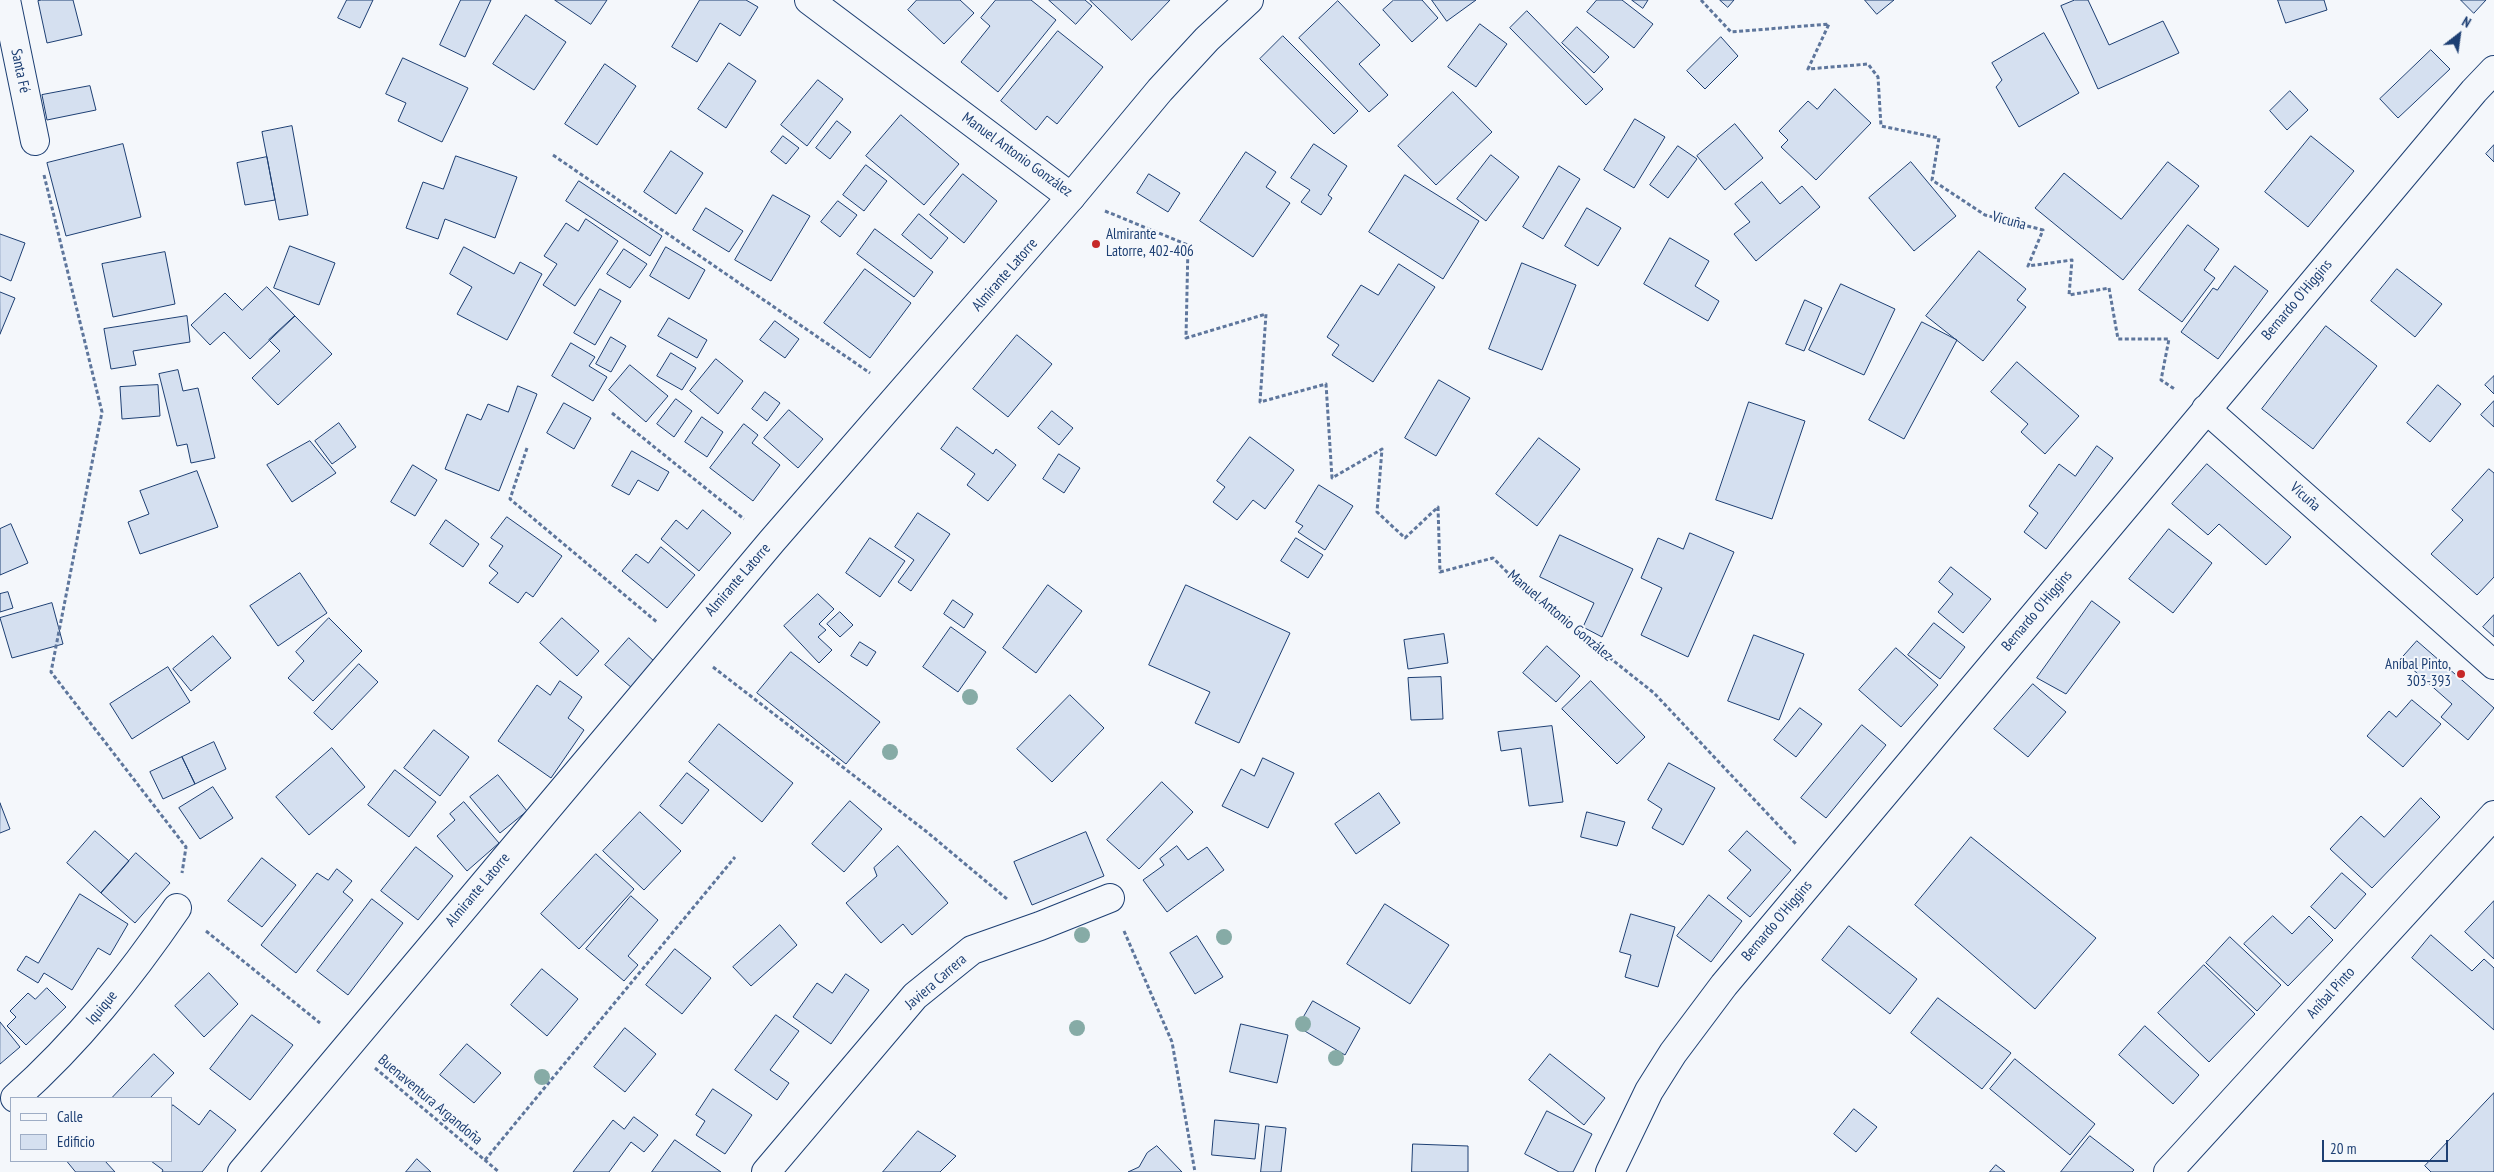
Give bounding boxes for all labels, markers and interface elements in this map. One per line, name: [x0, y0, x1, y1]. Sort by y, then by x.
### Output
north arrow: [2434, 10, 2484, 60]
text: N: [2459, 12, 2474, 32]
street label: Santa Fé: [7, 47, 33, 95]
street label: Manuel Antonio González: [958, 109, 1076, 201]
street label: Vicuña: [1990, 208, 2028, 234]
place label: Almirante Latorre, 402-406: [1106, 226, 1194, 261]
street label: Almirante Latorre: [968, 235, 1042, 315]
marker: Almirante Latorre, 402-406: [1090, 238, 1102, 250]
street label: Bernardo O'Higgins: [2258, 256, 2336, 344]
street label: Vicuña: [2286, 479, 2324, 515]
street label: Almirante Latorre: [701, 540, 775, 620]
street label: Manuel Antonio González: [1504, 567, 1616, 665]
street label: Bernardo O'Higgins: [1998, 567, 2076, 655]
place label: Aníbal Pinto, 303-393: [2385, 656, 2451, 691]
marker: Aníbal Pinto, 303-393: [2455, 668, 2467, 680]
street label: Almirante Latorre: [442, 850, 514, 930]
street label: Bernardo O'Higgins: [1738, 877, 1816, 965]
street label: Javiera Carrera: [902, 950, 970, 1014]
street label: Aníbal Pinto: [2303, 963, 2359, 1023]
street label: Iquique: [83, 987, 121, 1029]
street label: Buenaventura Argandoña: [374, 1051, 486, 1149]
legend: [10, 1097, 172, 1162]
text: Calle: [57, 1107, 83, 1126]
scale bar: [2324, 1130, 2450, 1162]
text: Edificio: [57, 1132, 95, 1151]
text: 20 m: [2330, 1139, 2356, 1158]

